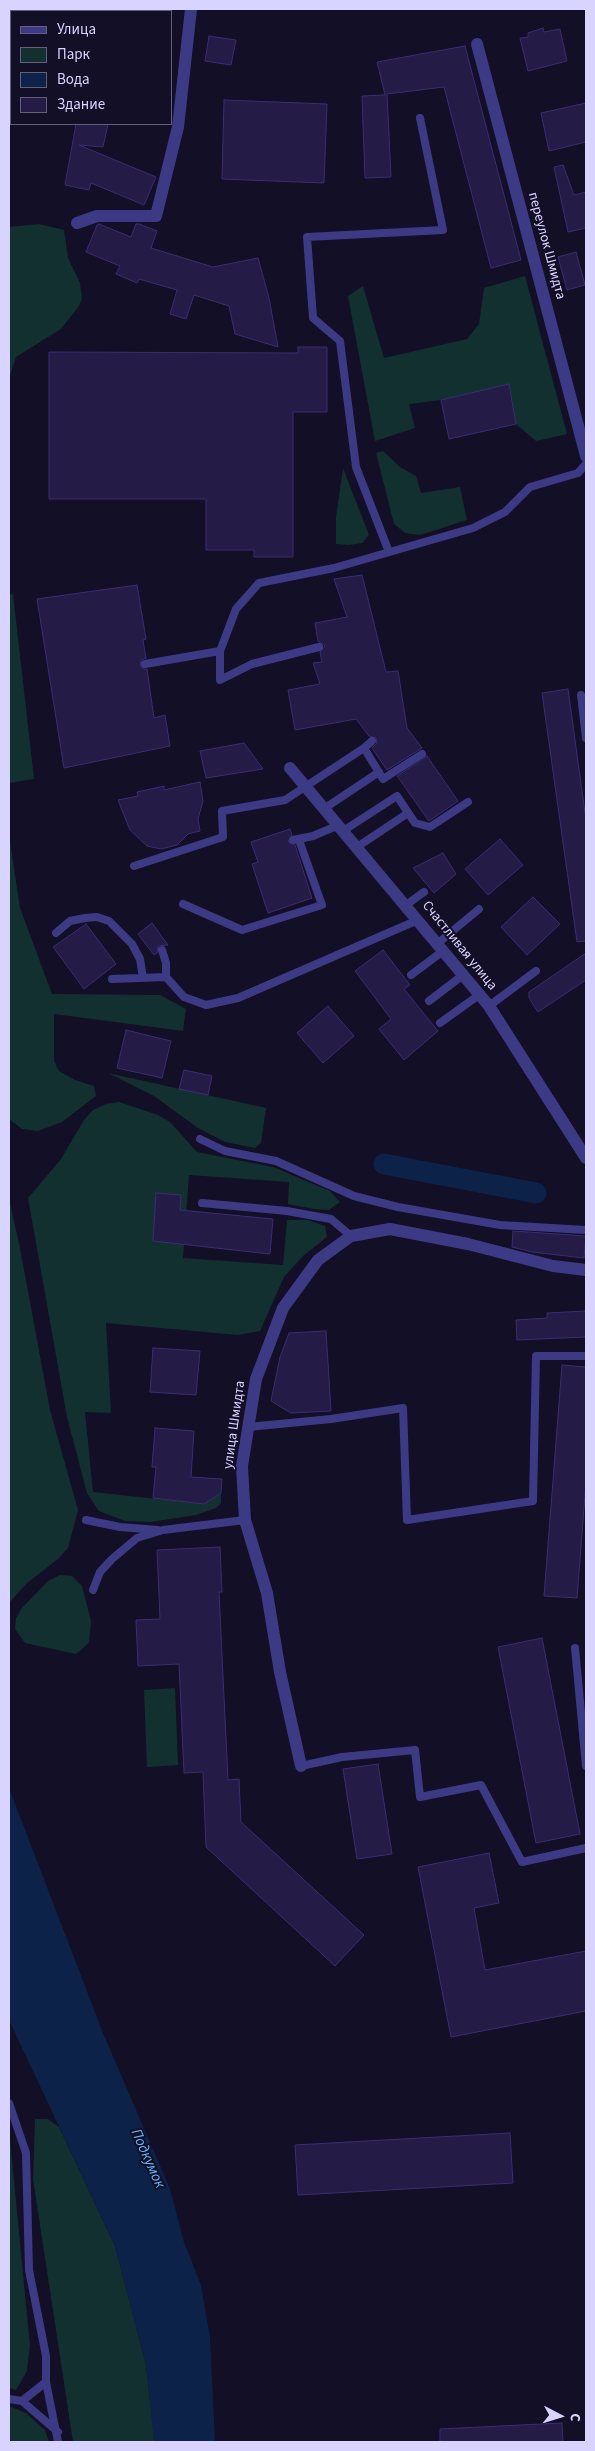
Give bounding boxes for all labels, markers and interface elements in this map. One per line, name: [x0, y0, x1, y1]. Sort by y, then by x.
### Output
legend: [10, 10, 172, 125]
text: Улица: [57, 19, 96, 40]
text: Парк: [57, 44, 90, 65]
text: Вода: [57, 69, 90, 90]
text: Здание: [57, 94, 105, 115]
street label: переулок Шмидта: [524, 191, 568, 301]
street label: Счастливая улица: [418, 898, 500, 994]
street label: улица Шмидта: [220, 1380, 250, 1470]
water label: Подкумок: [126, 2127, 168, 2191]
north arrow: [535, 2391, 585, 2441]
text: С: [565, 2412, 585, 2422]

